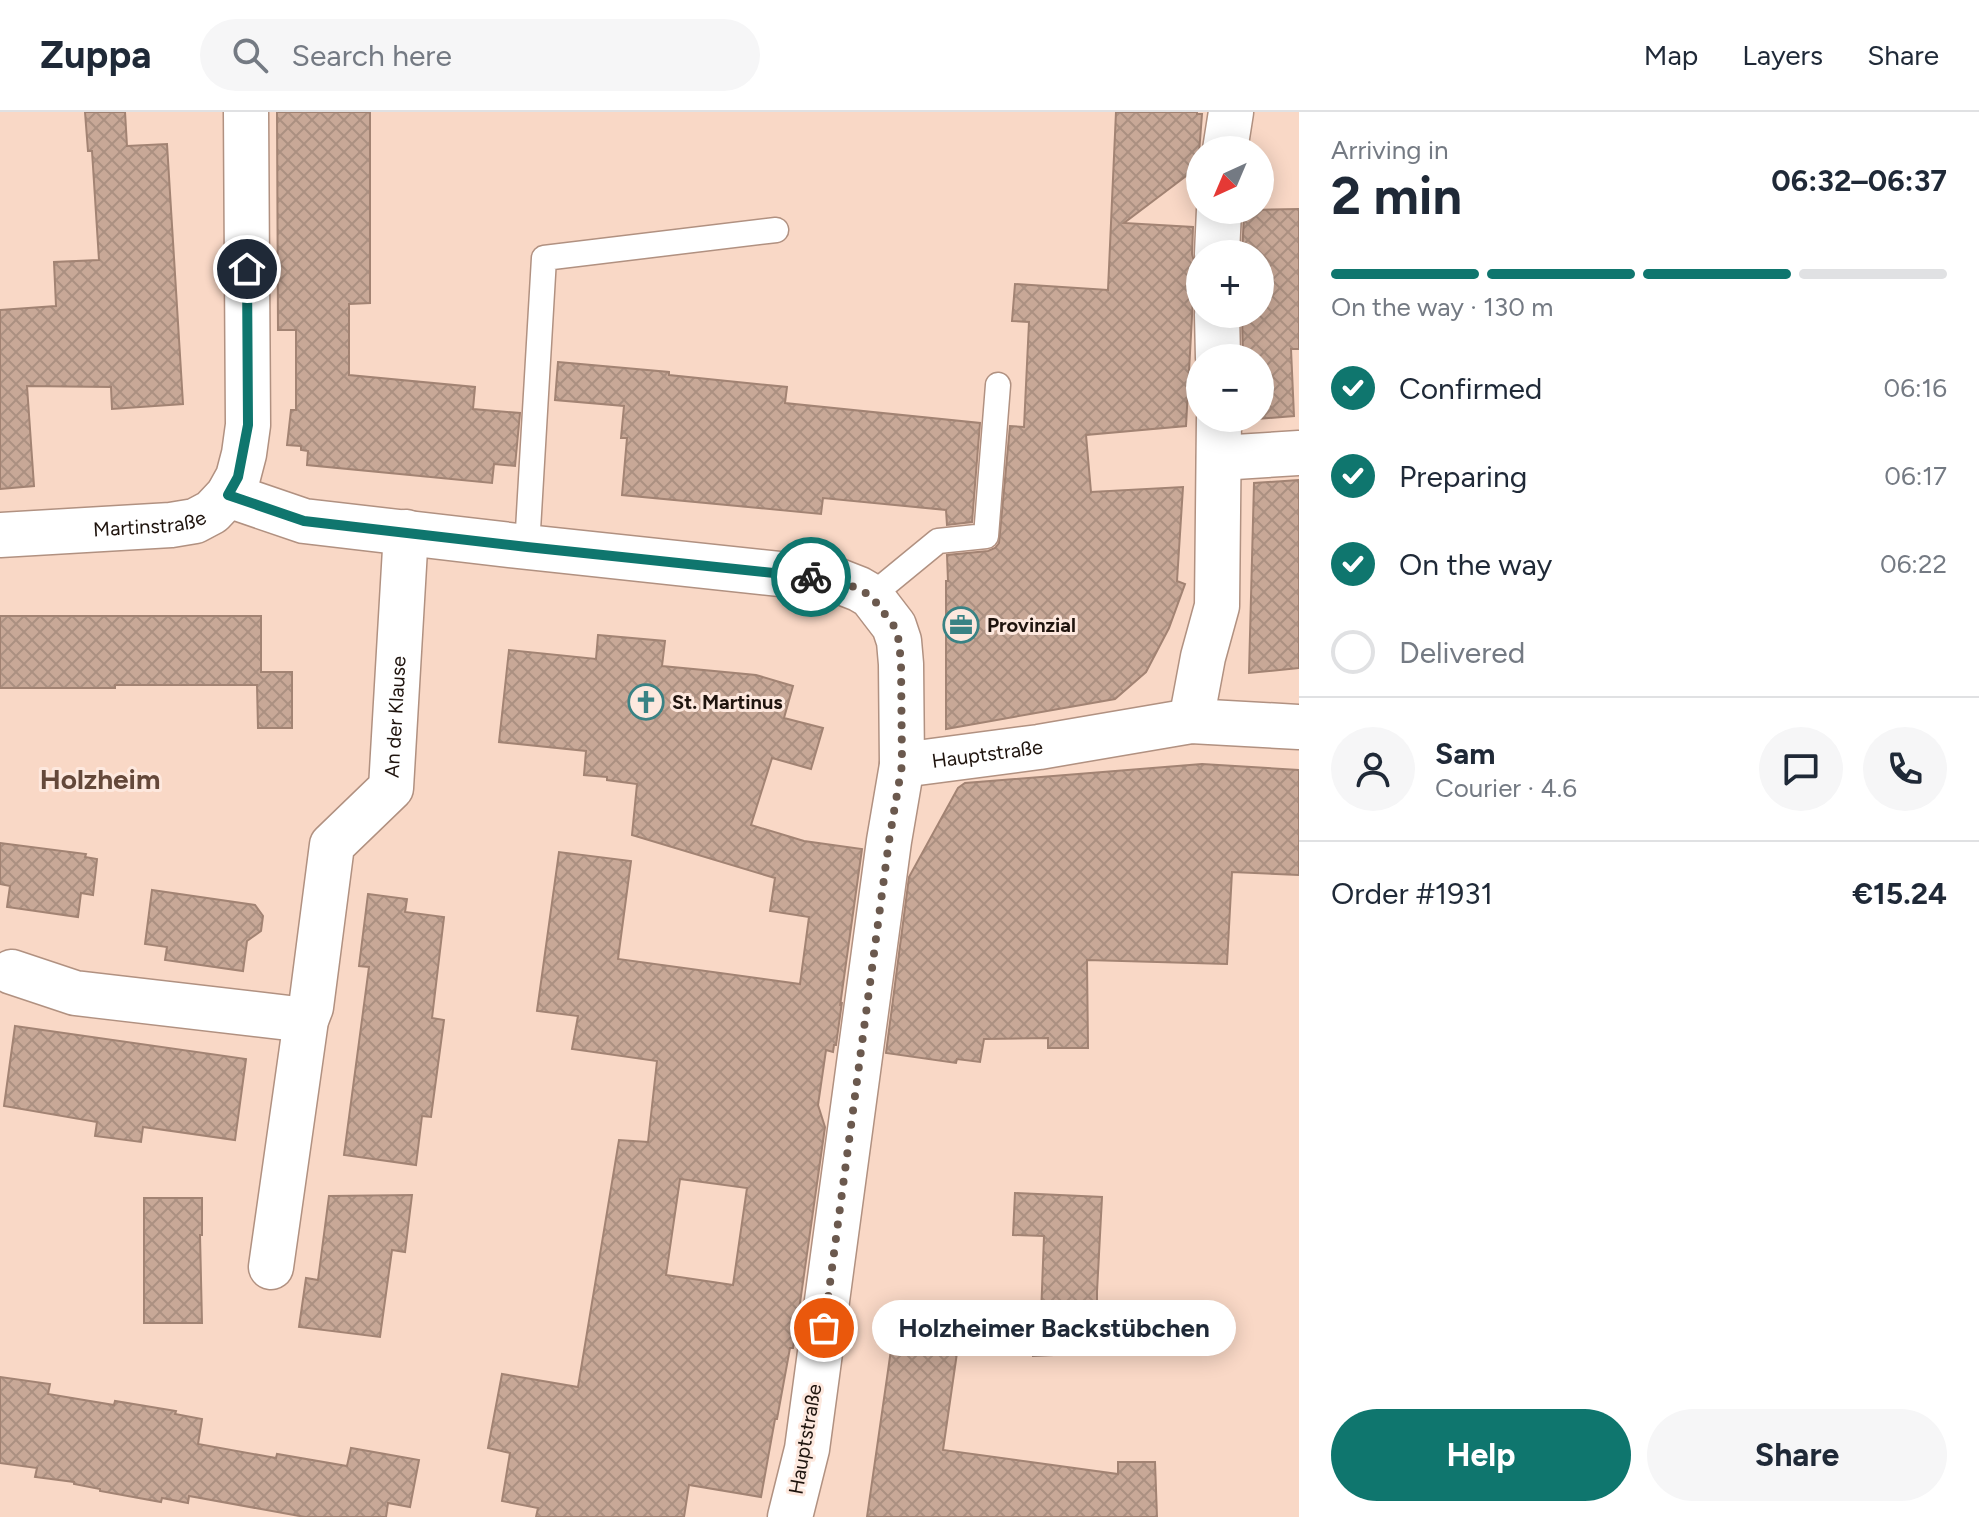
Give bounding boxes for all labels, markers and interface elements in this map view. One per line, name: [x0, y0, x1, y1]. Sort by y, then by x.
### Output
search box: [200, 19, 760, 91]
text: Zuppa: [40, 32, 152, 78]
icon: search: [228, 33, 272, 77]
text: Search here: [292, 37, 452, 74]
text: Map: [1644, 38, 1698, 72]
text: Layers: [1742, 38, 1823, 72]
text: Share: [1867, 38, 1939, 72]
text: Arriving in: [1331, 134, 1449, 166]
north arrow: [1186, 136, 1274, 224]
map controls: [1186, 136, 1274, 432]
text: 06:32–06:37: [1771, 162, 1947, 199]
text: 2 min: [1331, 165, 1462, 227]
pin: [213, 235, 281, 303]
button: +: [1186, 240, 1274, 328]
icon: home: [225, 247, 269, 291]
text: On the way · 130 m: [1331, 291, 1553, 323]
button: −: [1186, 344, 1274, 432]
icon: check: [1331, 366, 1375, 410]
text: Confirmed: [1399, 370, 1542, 407]
text: 06:16: [1884, 372, 1947, 404]
icon: check: [1331, 454, 1375, 498]
text: Preparing: [1399, 458, 1527, 495]
text: 06:17: [1884, 460, 1947, 492]
street label: Martinstraße: [92, 505, 210, 542]
courier: [771, 537, 851, 617]
icon: check: [1331, 542, 1375, 586]
text: On the way: [1399, 546, 1552, 583]
text: 06:22: [1880, 548, 1947, 580]
icon: bike: [789, 555, 833, 599]
office icon: Provinzial: [942, 606, 980, 644]
place label: Provinzial: [987, 613, 1076, 637]
text: Delivered: [1399, 634, 1525, 671]
street label: An der Klause: [380, 655, 411, 779]
church icon: St. Martinus: [627, 683, 665, 721]
place label: St. Martinus: [672, 690, 783, 714]
button: person: [1331, 727, 1415, 811]
button: chat: [1759, 727, 1843, 811]
button: phone: [1863, 727, 1947, 811]
street label: Hauptstraße: [930, 735, 1044, 773]
text: Sam: [1435, 735, 1495, 772]
district label: Holzheim: [40, 762, 160, 796]
text: Courier · 4.6: [1435, 772, 1577, 804]
text: Order #1931: [1331, 875, 1493, 912]
text: €15.24: [1852, 875, 1947, 912]
pin: [790, 1294, 858, 1362]
callout: Holzheimer Backstübchen: [872, 1300, 1236, 1356]
icon: bag: [802, 1306, 846, 1350]
text: Holzheimer Backstübchen: [898, 1312, 1210, 1344]
street label: Hauptstraße: [783, 1382, 827, 1496]
button: Help: [1331, 1409, 1631, 1501]
button: Share: [1647, 1409, 1947, 1501]

